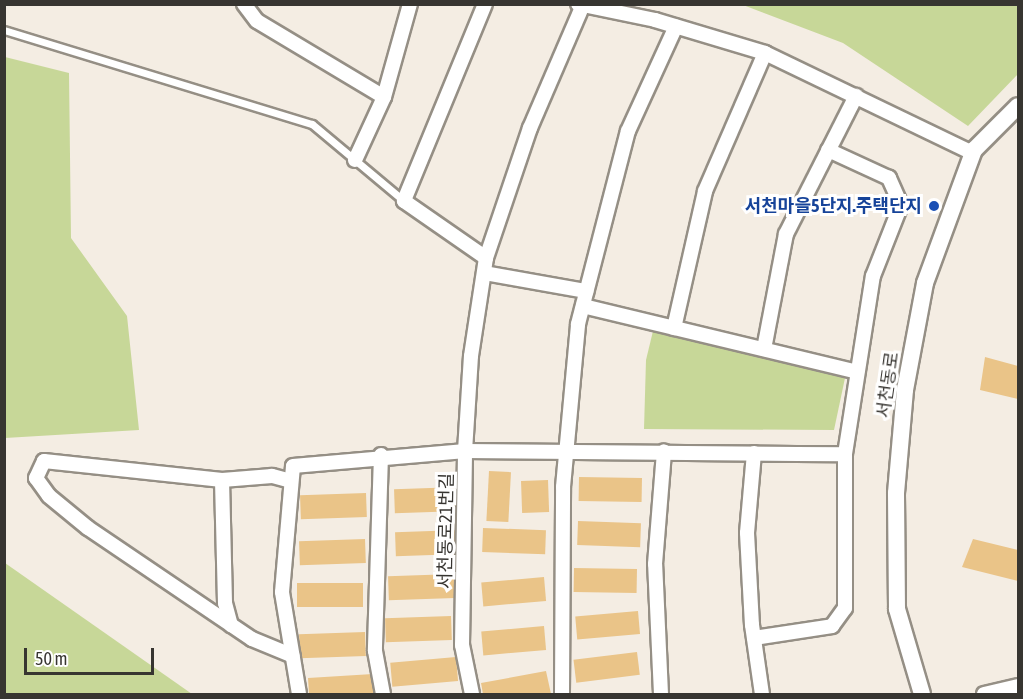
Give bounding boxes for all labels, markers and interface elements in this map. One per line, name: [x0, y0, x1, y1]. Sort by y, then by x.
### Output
place label: 서천마을5단지.주택단지: [745, 195, 922, 217]
marker: 서천마을5단지.주택단지: [927, 199, 941, 213]
street label: 서천동로: [873, 351, 903, 419]
street label: 서천동로21번길: [434, 473, 458, 589]
scale bar: [27, 636, 158, 674]
text: 50 m: [35, 648, 67, 669]

